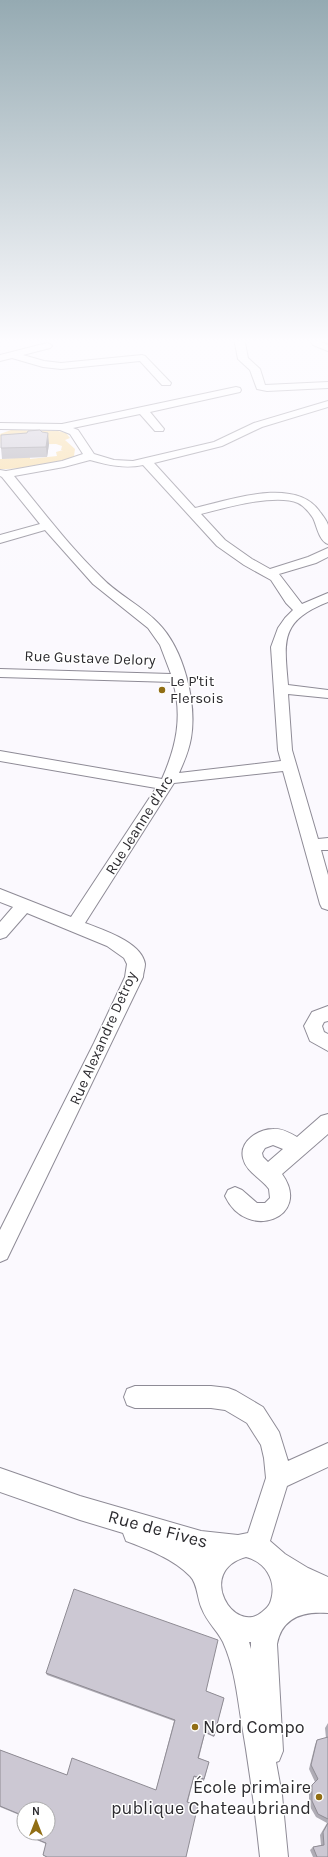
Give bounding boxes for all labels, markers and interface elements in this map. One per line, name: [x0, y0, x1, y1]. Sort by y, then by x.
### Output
street label: Rue Gustave Delory: [24, 647, 156, 669]
place label: Le P'tit Flersois: [170, 672, 224, 707]
marker: Le P'tit Flersois: [157, 685, 167, 695]
street label: Rue Jeanne d'Arc: [101, 772, 177, 878]
street label: Rue Alexandre Detroy: [65, 968, 141, 1108]
street label: Rue de Fives: [106, 1505, 210, 1553]
place label: Nord Compo: [203, 1716, 305, 1738]
marker: Nord Compo: [190, 1722, 200, 1732]
place label: École primaire publique Chateaubriand: [111, 1775, 311, 1819]
marker: École primaire publique Chateaubriand: [314, 1792, 324, 1802]
north arrow: [16, 1801, 56, 1841]
text: N: [32, 1805, 40, 1818]

